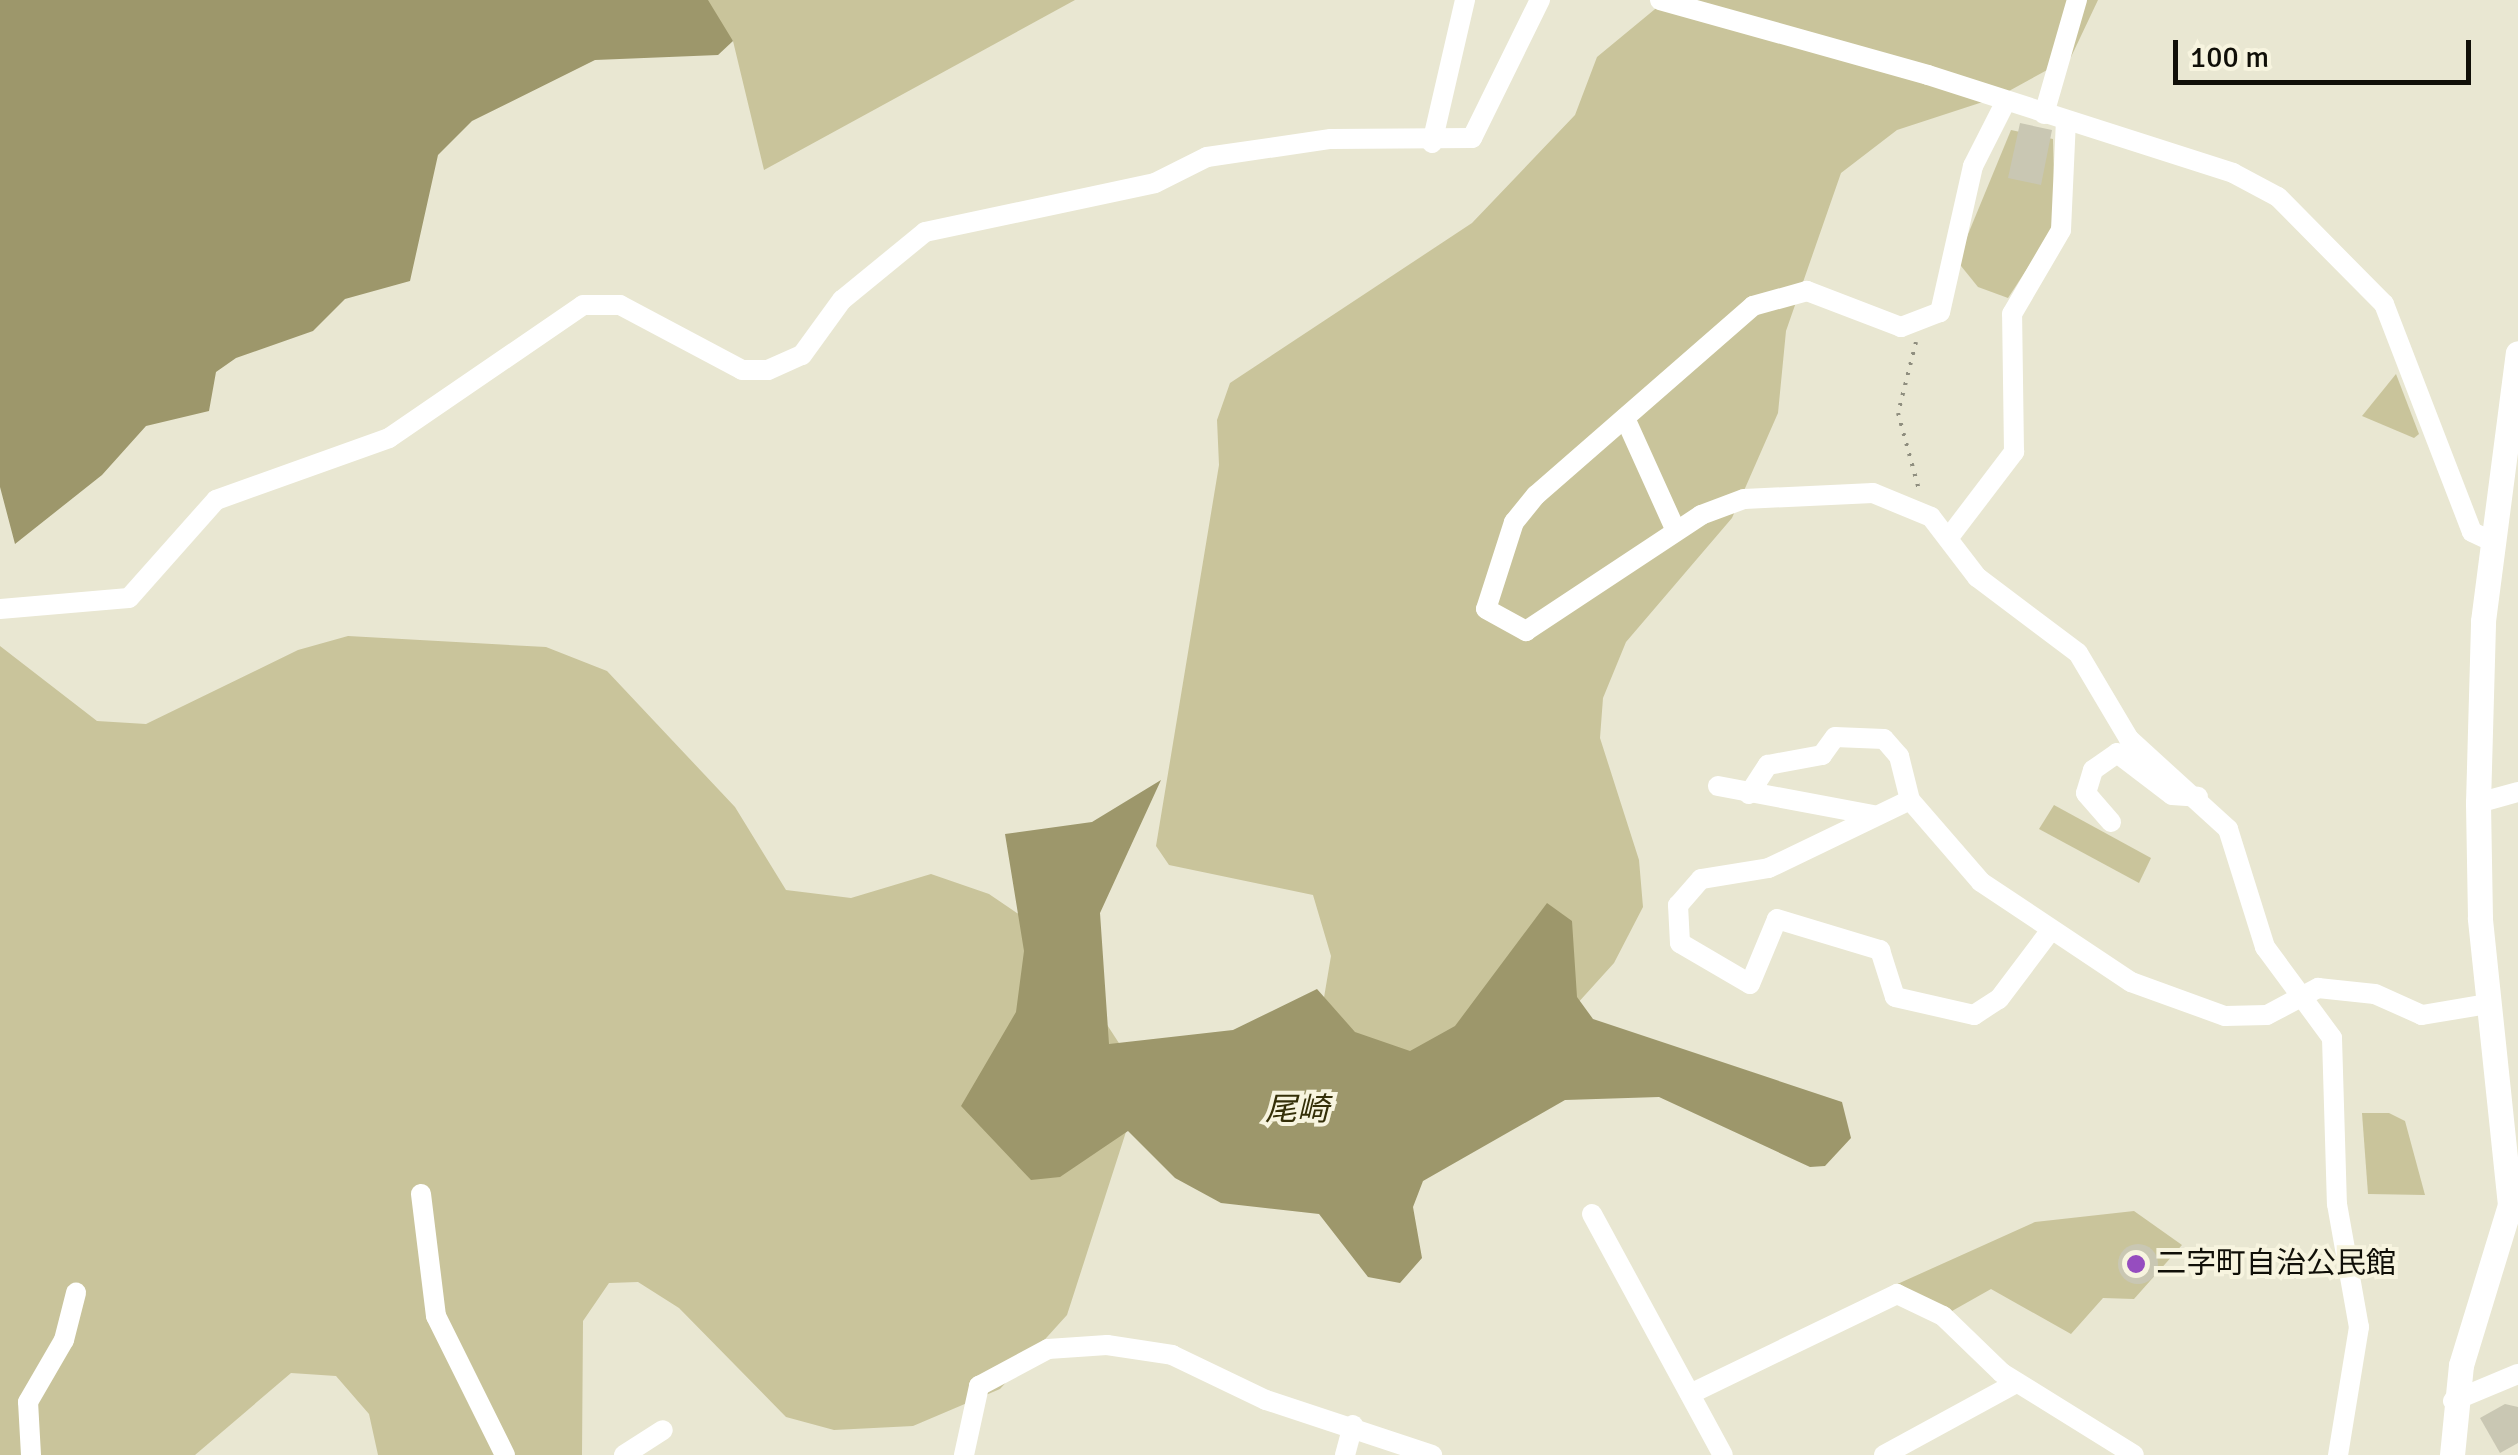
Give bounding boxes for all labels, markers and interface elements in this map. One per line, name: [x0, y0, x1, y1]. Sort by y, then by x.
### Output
scale bar: [2178, 20, 2476, 82]
text: 100 m: [2190, 39, 2269, 76]
water label: 尾崎: [1265, 1091, 1329, 1129]
place label: 二字町自治公民館: [2156, 1246, 2396, 1282]
marker: 二字町自治公民館: [2125, 1253, 2147, 1275]

